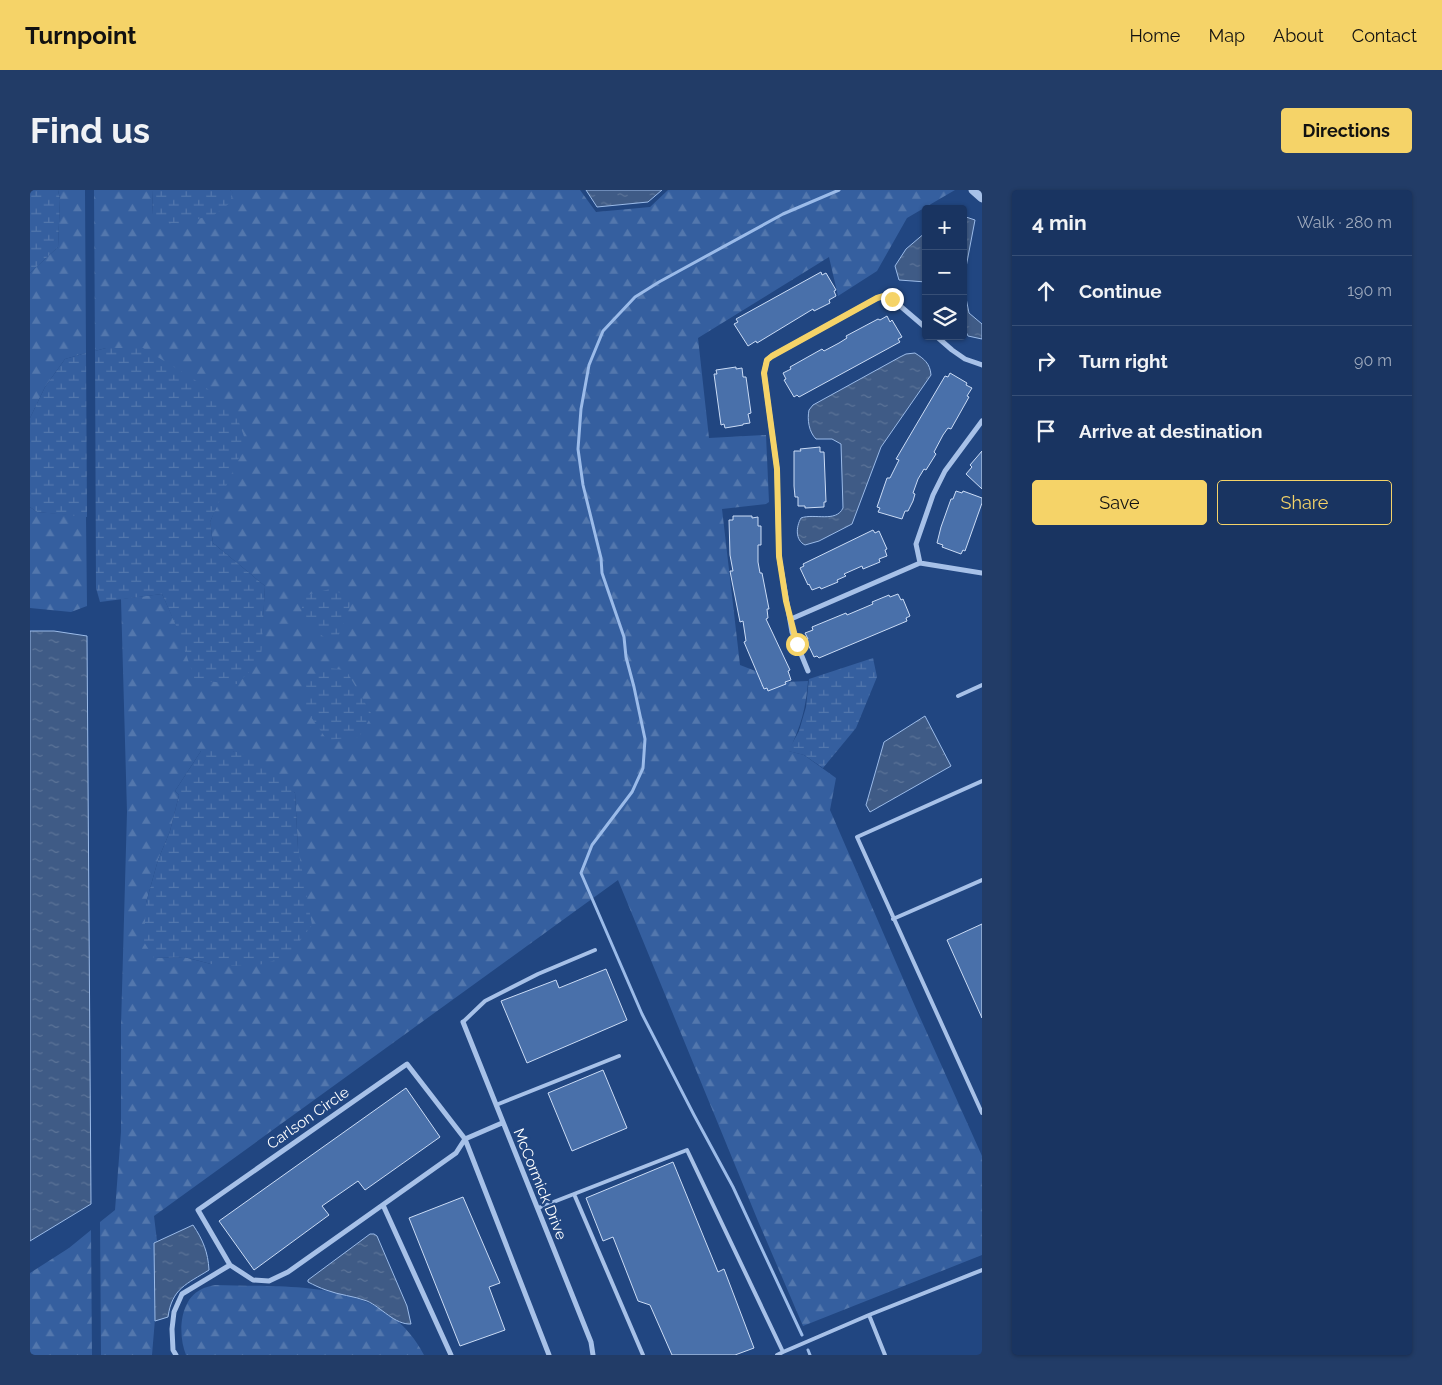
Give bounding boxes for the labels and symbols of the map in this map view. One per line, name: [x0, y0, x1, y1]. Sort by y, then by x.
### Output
route end: [881, 288, 904, 311]
route start: [786, 633, 809, 656]
street label: Carlson Circle: [263, 1083, 353, 1153]
street label: McCormick Drive: [509, 1126, 571, 1243]

